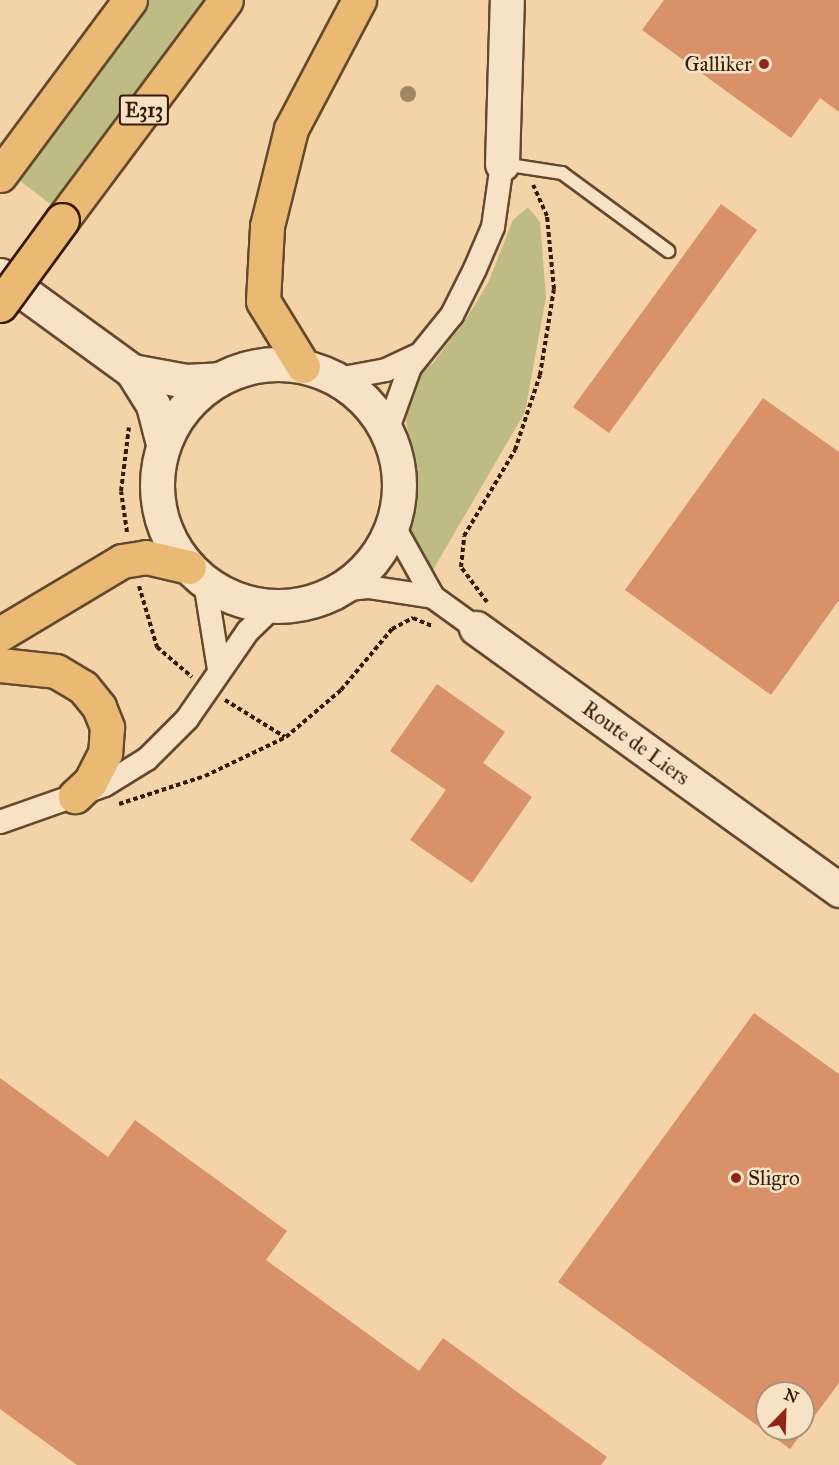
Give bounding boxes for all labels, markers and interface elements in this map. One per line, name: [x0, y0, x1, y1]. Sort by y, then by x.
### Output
place label: Galliker: [684, 51, 752, 77]
marker: Galliker: [757, 57, 771, 71]
road number: E313: [118, 93, 170, 127]
street label: Route de Liers: [577, 696, 695, 790]
place label: Sligro: [748, 1165, 800, 1191]
marker: Sligro: [729, 1171, 743, 1185]
north arrow: [755, 1381, 815, 1441]
text: N: [781, 1384, 801, 1407]

